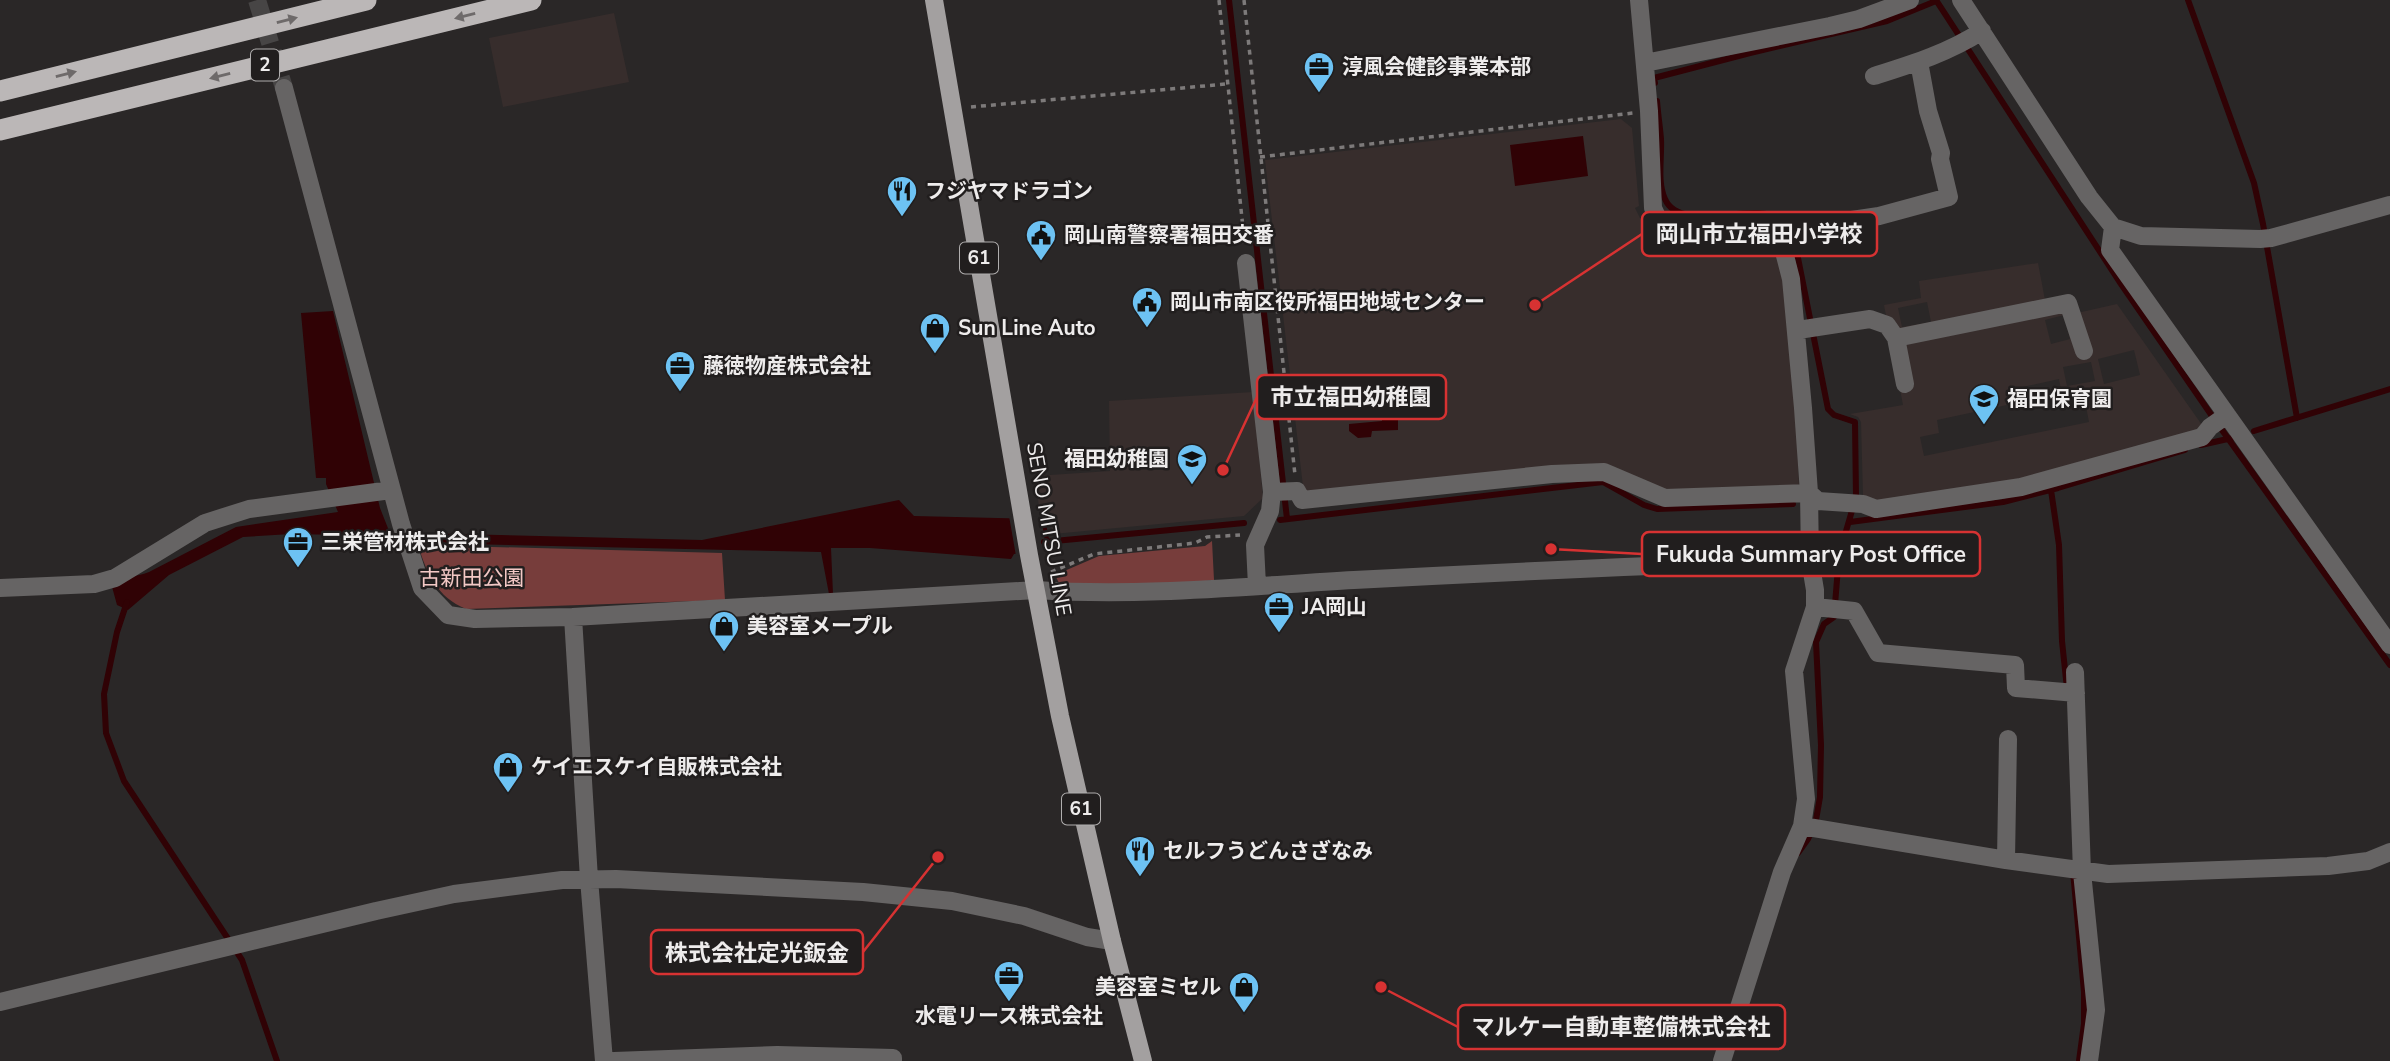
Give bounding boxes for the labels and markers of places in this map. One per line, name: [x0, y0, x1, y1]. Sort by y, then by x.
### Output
office icon: 淳風会健診事業本部: [1302, 50, 1336, 94]
place label: 淳風会健診事業本部: [1342, 53, 1531, 81]
restaurant icon: フジヤマドラゴン: [885, 174, 919, 218]
place label: フジヤマドラゴン: [925, 177, 1093, 205]
callout: 岡山市立福田小学校: [1642, 212, 1877, 256]
public building icon: 岡山南警察署福田交番: [1024, 218, 1058, 262]
place label: 岡山南警察署福田交番: [1064, 221, 1274, 249]
public building icon: 岡山市南区役所福田地域センター: [1130, 285, 1164, 329]
place label: 岡山市南区役所福田地域センター: [1170, 288, 1485, 316]
shop icon: Sun Line Auto: [918, 311, 952, 355]
place label: Sun Line Auto: [958, 314, 1096, 342]
office icon: 藤徳物産株式会社: [663, 349, 697, 393]
place label: 藤徳物産株式会社: [703, 352, 871, 380]
callout: 市立福田幼稚園: [1257, 375, 1446, 419]
school or university icon: 福田保育園: [1967, 382, 2001, 426]
place label: 福田保育園: [2007, 385, 2112, 413]
school or university icon: 福田幼稚園: [1175, 442, 1209, 486]
place label: 福田幼稚園: [1064, 445, 1169, 473]
office icon: 三栄管材株式会社: [281, 525, 315, 569]
place label: 三栄管材株式会社: [321, 528, 489, 556]
callout: Fukuda Summary Post Office: [1642, 532, 1980, 576]
office icon: JA岡山: [1262, 590, 1296, 634]
place label: JA岡山: [1301, 593, 1367, 621]
shop icon: 美容室メープル: [707, 609, 741, 653]
place label: 美容室メープル: [747, 612, 893, 640]
shop icon: ケイエスケイ自販株式会社: [491, 750, 525, 794]
place label: ケイエスケイ自販株式会社: [531, 753, 782, 781]
restaurant icon: セルフうどんさざなみ: [1123, 834, 1157, 878]
place label: セルフうどんさざなみ: [1163, 837, 1373, 865]
callout: 株式会社定光鈑金: [651, 930, 863, 974]
office icon: 水電リース株式会社: [992, 959, 1026, 1003]
shop icon: 美容室ミセル: [1227, 970, 1261, 1014]
place label: 美容室ミセル: [1095, 973, 1221, 1001]
place label: 水電リース株式会社: [915, 1002, 1103, 1030]
callout: マルケー自動車整備株式会社: [1458, 1005, 1785, 1049]

